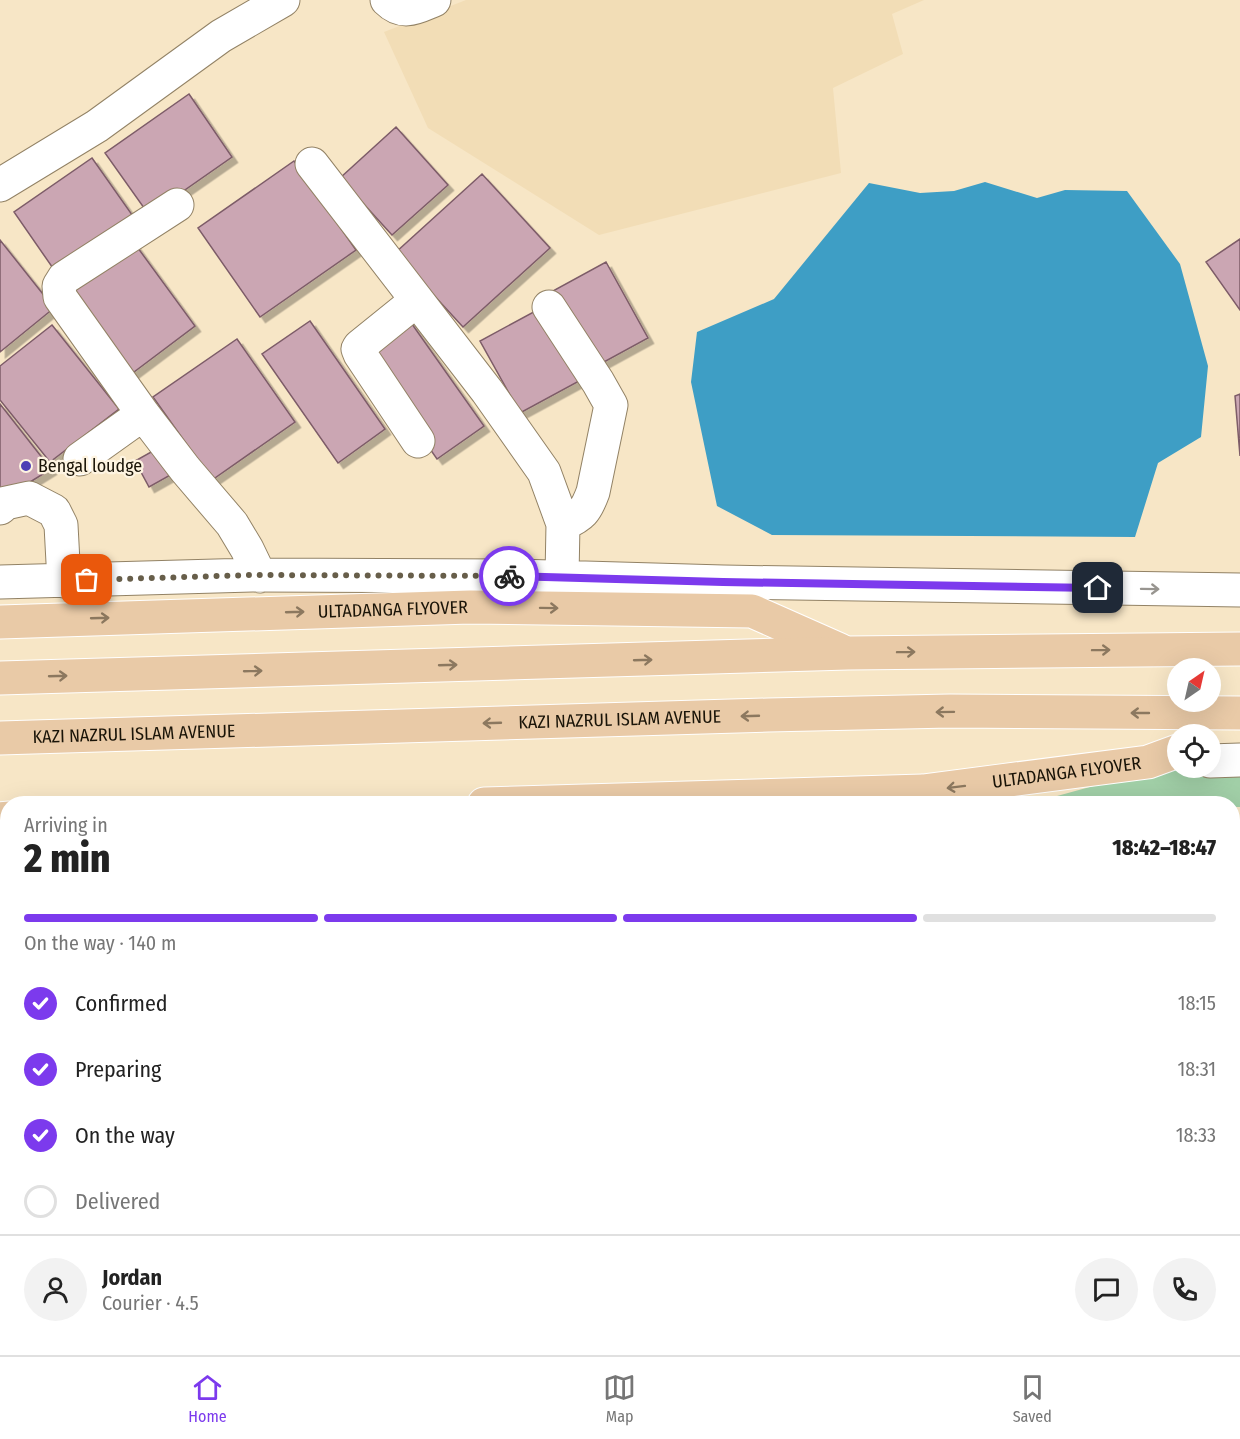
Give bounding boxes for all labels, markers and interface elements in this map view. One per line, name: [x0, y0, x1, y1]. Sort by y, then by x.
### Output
place label: Bengal loudge: [38, 455, 142, 477]
marker: Bengal loudge: [19, 459, 33, 473]
courier: [479, 546, 539, 606]
pin: [61, 554, 112, 605]
icon: bike: [493, 560, 526, 593]
pin: [1072, 562, 1123, 613]
icon: bag: [70, 563, 103, 596]
icon: home: [1081, 571, 1114, 604]
one-way arrow: [1140, 583, 1160, 594]
street label: ULTADANGA FLYOVER: [317, 596, 468, 623]
one-way arrow: [539, 602, 559, 614]
one-way arrow: [285, 606, 305, 618]
one-way arrow: [90, 612, 110, 623]
one-way arrow: [1091, 645, 1111, 656]
one-way arrow: [896, 647, 916, 658]
one-way arrow: [633, 654, 653, 665]
north arrow: [1167, 658, 1221, 712]
map controls: [1167, 658, 1221, 778]
one-way arrow: [438, 660, 458, 671]
one-way arrow: [243, 665, 263, 677]
one-way arrow: [48, 671, 68, 682]
street label: KAZI NAZRUL ISLAM AVENUE: [518, 705, 721, 733]
one-way arrow: [935, 706, 955, 717]
one-way arrow: [1130, 707, 1150, 719]
one-way arrow: [740, 710, 760, 721]
one-way arrow: [482, 718, 502, 729]
street label: KAZI NAZRUL ISLAM AVENUE: [32, 720, 236, 748]
button: locate: [1167, 724, 1221, 778]
street label: ULTADANGA FLYOVER: [991, 752, 1143, 793]
one-way arrow: [946, 781, 966, 792]
text: Arriving in: [24, 813, 108, 837]
text: 18:42–18:47: [1112, 834, 1216, 861]
text: 2 min: [24, 836, 110, 882]
text: On the way · 140 m: [24, 931, 176, 955]
icon: check: [24, 987, 57, 1020]
text: Confirmed: [75, 990, 168, 1017]
text: 18:15: [1178, 991, 1216, 1015]
icon: check: [24, 1053, 57, 1086]
text: Preparing: [75, 1056, 161, 1083]
text: 18:31: [1177, 1057, 1216, 1081]
icon: check: [24, 1119, 57, 1152]
text: On the way: [75, 1122, 175, 1149]
text: 18:33: [1176, 1123, 1216, 1147]
text: Delivered: [75, 1188, 160, 1215]
button: person: [24, 1258, 87, 1321]
button: chat: [1075, 1258, 1138, 1321]
button: phone: [1153, 1258, 1216, 1321]
text: Jordan: [102, 1264, 162, 1291]
text: Courier · 4.5: [102, 1291, 199, 1315]
tab: Home: [188, 1371, 227, 1426]
tab: Map: [603, 1371, 636, 1426]
tab: Saved: [1013, 1371, 1052, 1426]

